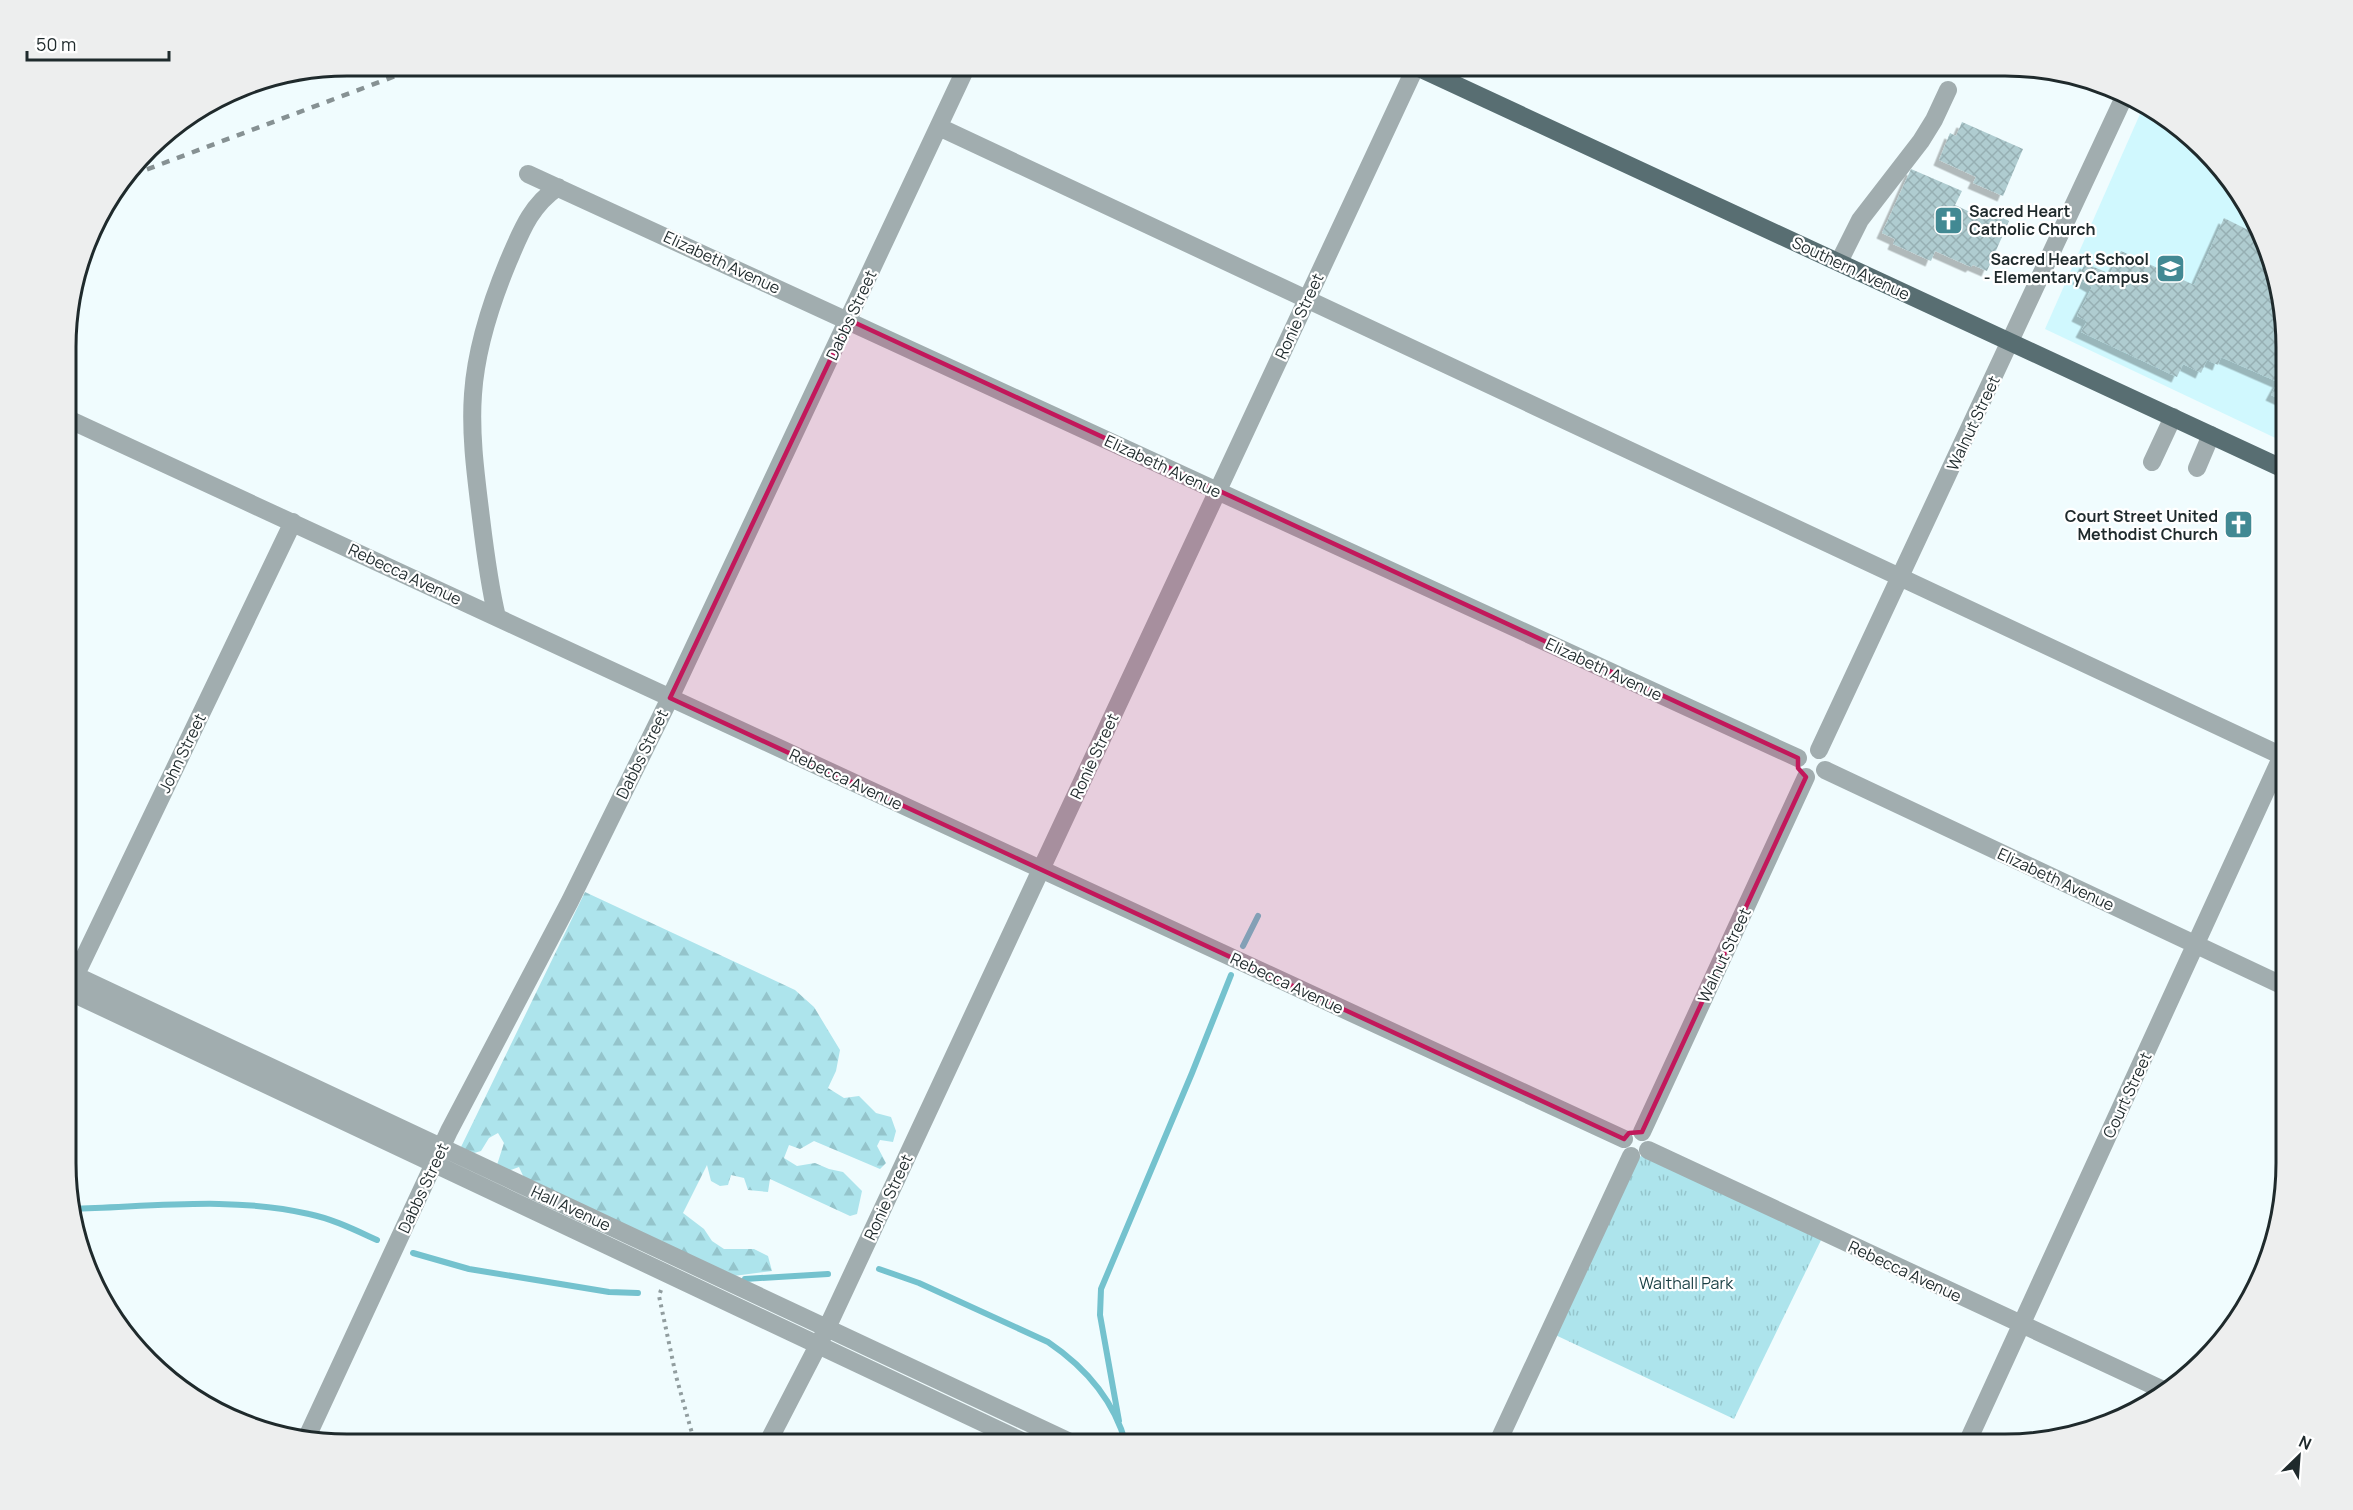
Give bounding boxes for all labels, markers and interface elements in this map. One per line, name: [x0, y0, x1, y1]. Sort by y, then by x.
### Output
scale bar: [27, 24, 170, 62]
text: 50 m: [36, 32, 76, 56]
place label: Sacred Heart Catholic Church: [1969, 200, 2096, 240]
church icon: Sacred Heart Catholic Church: [1932, 204, 1964, 236]
street label: Elizabeth Avenue: [660, 225, 784, 299]
street label: Southern Avenue: [1789, 231, 1913, 305]
place label: Sacred Heart School - Elementary Campus: [1984, 248, 2149, 288]
school or university icon: Sacred Heart School - Elementary Campus: [2154, 252, 2186, 284]
street label: Dabbs Street: [821, 266, 881, 364]
street label: Ronie Street: [1270, 270, 1328, 362]
street label: Walnut Street: [1941, 372, 2005, 474]
street label: Elizabeth Avenue: [1101, 429, 1225, 503]
place label: Court Street United Methodist Church: [2065, 505, 2218, 545]
church icon: Court Street United Methodist Church: [2223, 509, 2255, 541]
street label: Rebecca Avenue: [345, 538, 465, 610]
street label: Elizabeth Avenue: [1542, 632, 1666, 706]
street label: Dabbs Street: [611, 706, 673, 802]
street label: John Street: [153, 709, 211, 797]
street label: Ronie Street: [1065, 710, 1123, 802]
street label: Rebecca Avenue: [786, 743, 906, 815]
street label: Elizabeth Avenue: [1994, 842, 2118, 916]
street label: Walnut Street: [1692, 904, 1756, 1006]
street label: Rebecca Avenue: [1227, 947, 1347, 1019]
street label: Court Street: [2097, 1048, 2157, 1142]
street label: Dabbs Street: [393, 1139, 453, 1237]
street label: Ronie Street: [859, 1151, 917, 1243]
street label: Hall Avenue: [528, 1180, 614, 1236]
street label: Rebecca Avenue: [1845, 1235, 1965, 1307]
park label: Walthall Park: [1639, 1272, 1734, 1294]
north arrow: [2269, 1426, 2329, 1486]
text: N: [2295, 1430, 2315, 1455]

